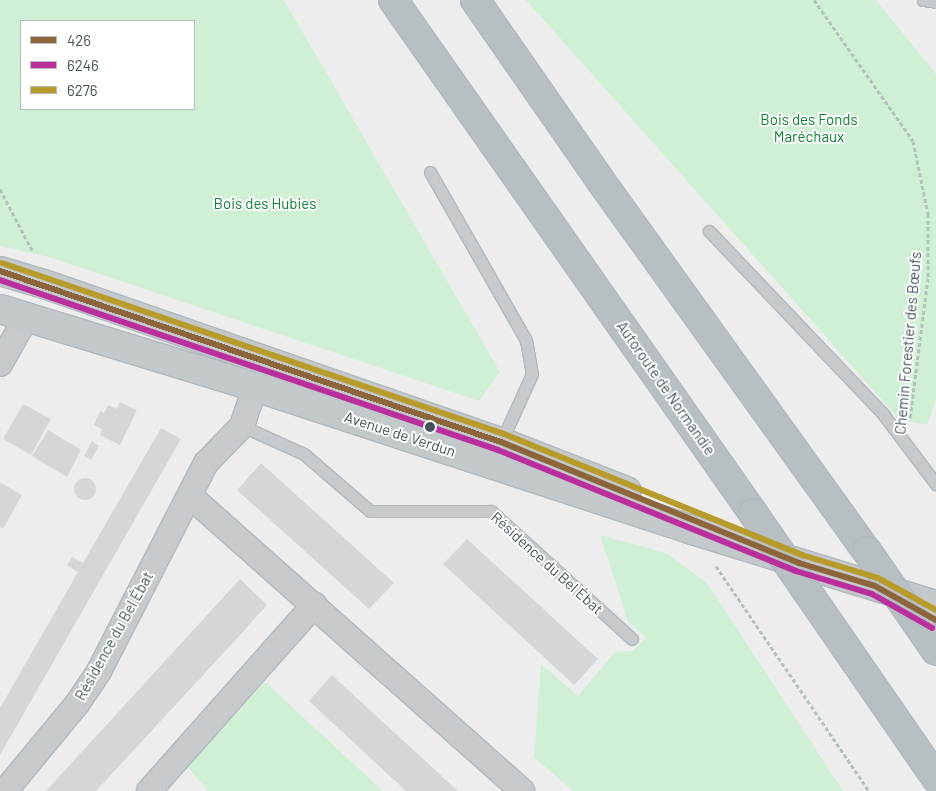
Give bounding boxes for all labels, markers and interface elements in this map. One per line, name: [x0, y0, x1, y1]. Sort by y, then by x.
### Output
legend: [20, 20, 195, 110]
text: 426: [67, 31, 91, 49]
text: 6246: [67, 56, 99, 74]
text: 6276: [67, 81, 98, 99]
park label: Bois des Fonds Maréchaux: [760, 110, 858, 145]
park label: Bois des Hubies: [214, 195, 316, 213]
street label: Chemin Forestier des Bœufs: [891, 251, 925, 435]
street label: Autoroute de Normandie: [613, 318, 719, 458]
street label: Avenue de Verdun: [342, 408, 458, 460]
unlabelled marker: [425, 422, 435, 432]
street label: Résidence du Bel Ébat: [487, 508, 607, 618]
street label: Résidence du Bel Ébat: [71, 569, 157, 703]

